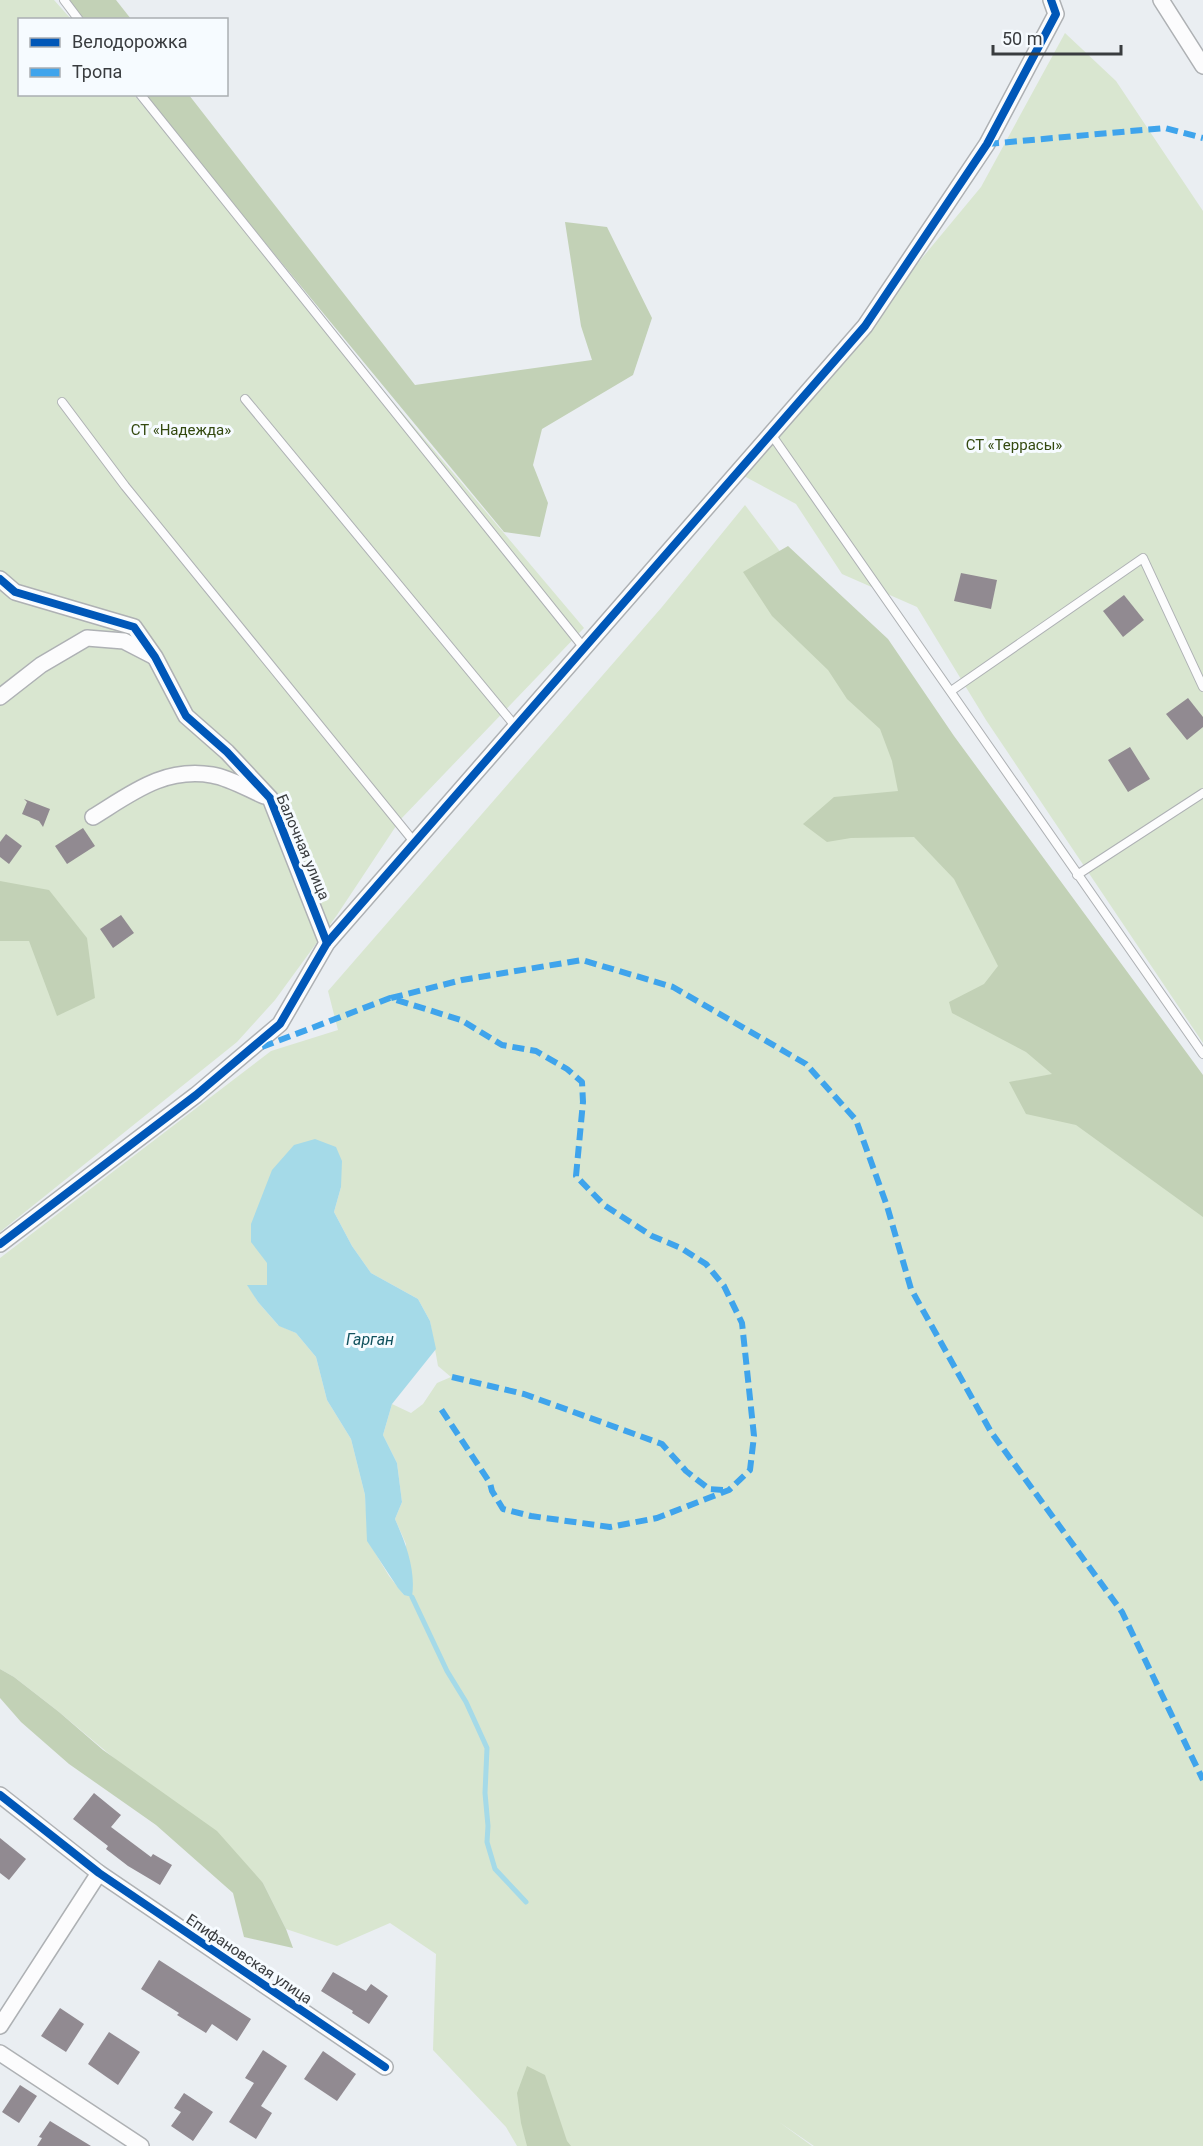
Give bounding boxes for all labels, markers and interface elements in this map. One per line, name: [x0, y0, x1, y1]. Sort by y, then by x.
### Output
legend: [18, 18, 228, 96]
scale bar: [993, 18, 1120, 56]
text: 50 m: [1002, 28, 1042, 49]
text: Велодорожка: [72, 31, 187, 52]
text: Тропа: [72, 61, 122, 82]
park label: СТ «Надежда»: [131, 421, 231, 439]
park label: СТ «Террасы»: [966, 436, 1062, 454]
street label: Балочная улица: [273, 791, 333, 903]
water label: Гарган: [346, 1330, 394, 1349]
street label: Епифановская улица: [183, 1910, 315, 2008]

